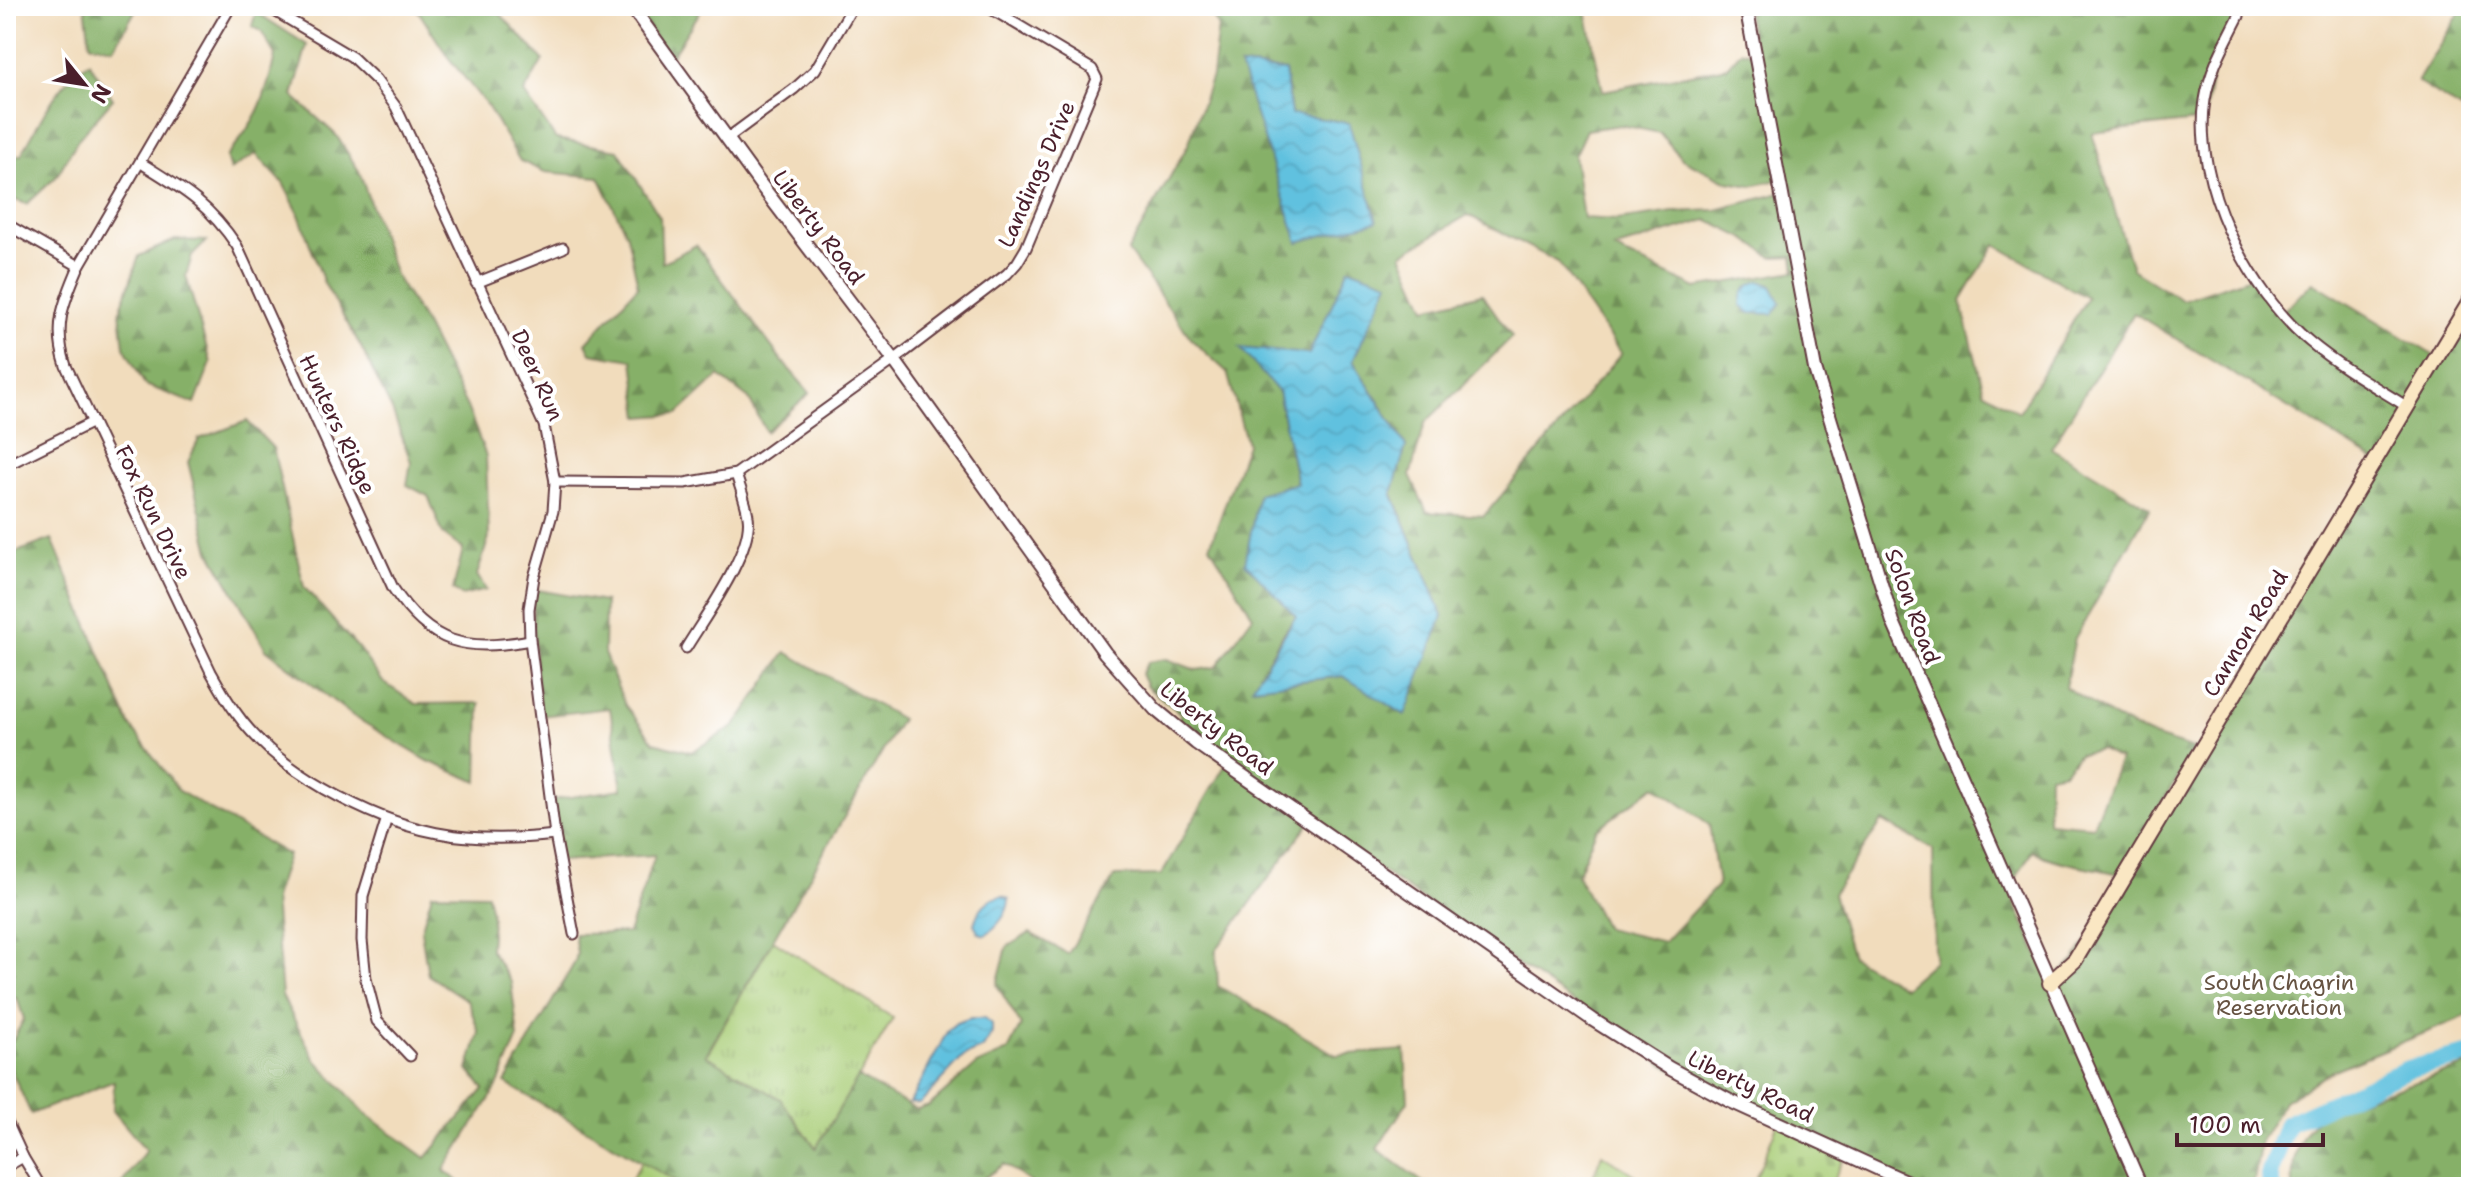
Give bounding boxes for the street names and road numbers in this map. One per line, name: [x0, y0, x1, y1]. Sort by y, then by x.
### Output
street label: Landings Drive: [991, 96, 1082, 252]
street label: Liberty Road: [766, 164, 871, 291]
street label: Deer Run: [505, 325, 571, 425]
street label: Hunters Ridge: [292, 350, 383, 499]
street label: Fox Run Drive: [109, 440, 199, 584]
street label: Solon Road: [1878, 544, 1947, 668]
street label: Cannon Road: [2196, 564, 2295, 702]
street label: Liberty Road: [1154, 675, 1280, 782]
street label: Liberty Road: [1683, 1043, 1819, 1129]

